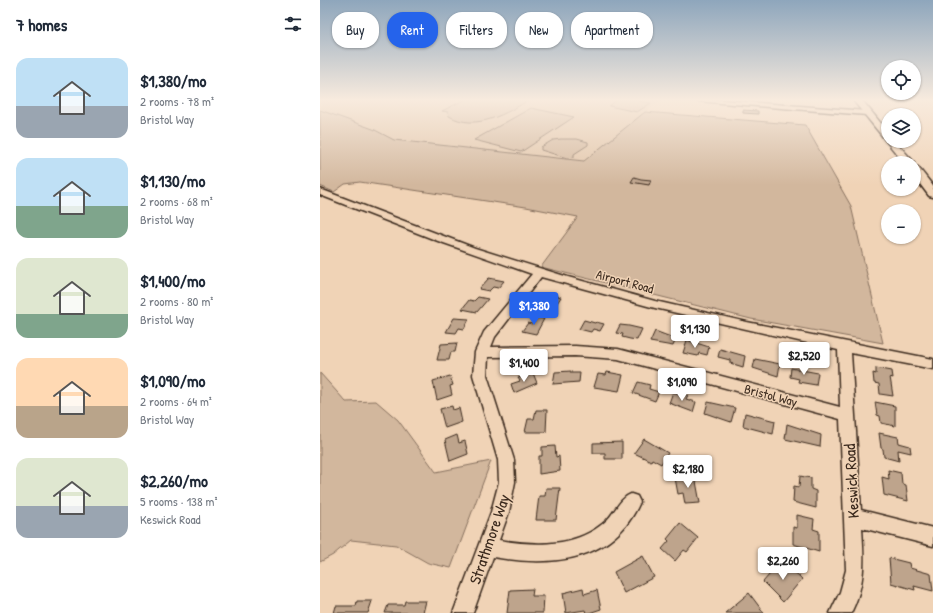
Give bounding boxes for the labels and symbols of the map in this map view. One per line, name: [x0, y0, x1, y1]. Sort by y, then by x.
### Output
street label: Airport Road: [594, 265, 656, 297]
pin: $1,380: [501, 292, 567, 326]
pin: $1,130: [662, 315, 728, 349]
pin: $2,520: [771, 342, 837, 376]
pin: $1,400: [491, 349, 557, 383]
pin: $1,090: [649, 368, 715, 402]
street label: Bristol Way: [742, 379, 800, 411]
street label: Keswick Road: [838, 443, 864, 519]
pin: $2,180: [655, 455, 721, 489]
street label: Strathmore Way: [463, 491, 515, 587]
pin: $2,260: [750, 547, 816, 581]

